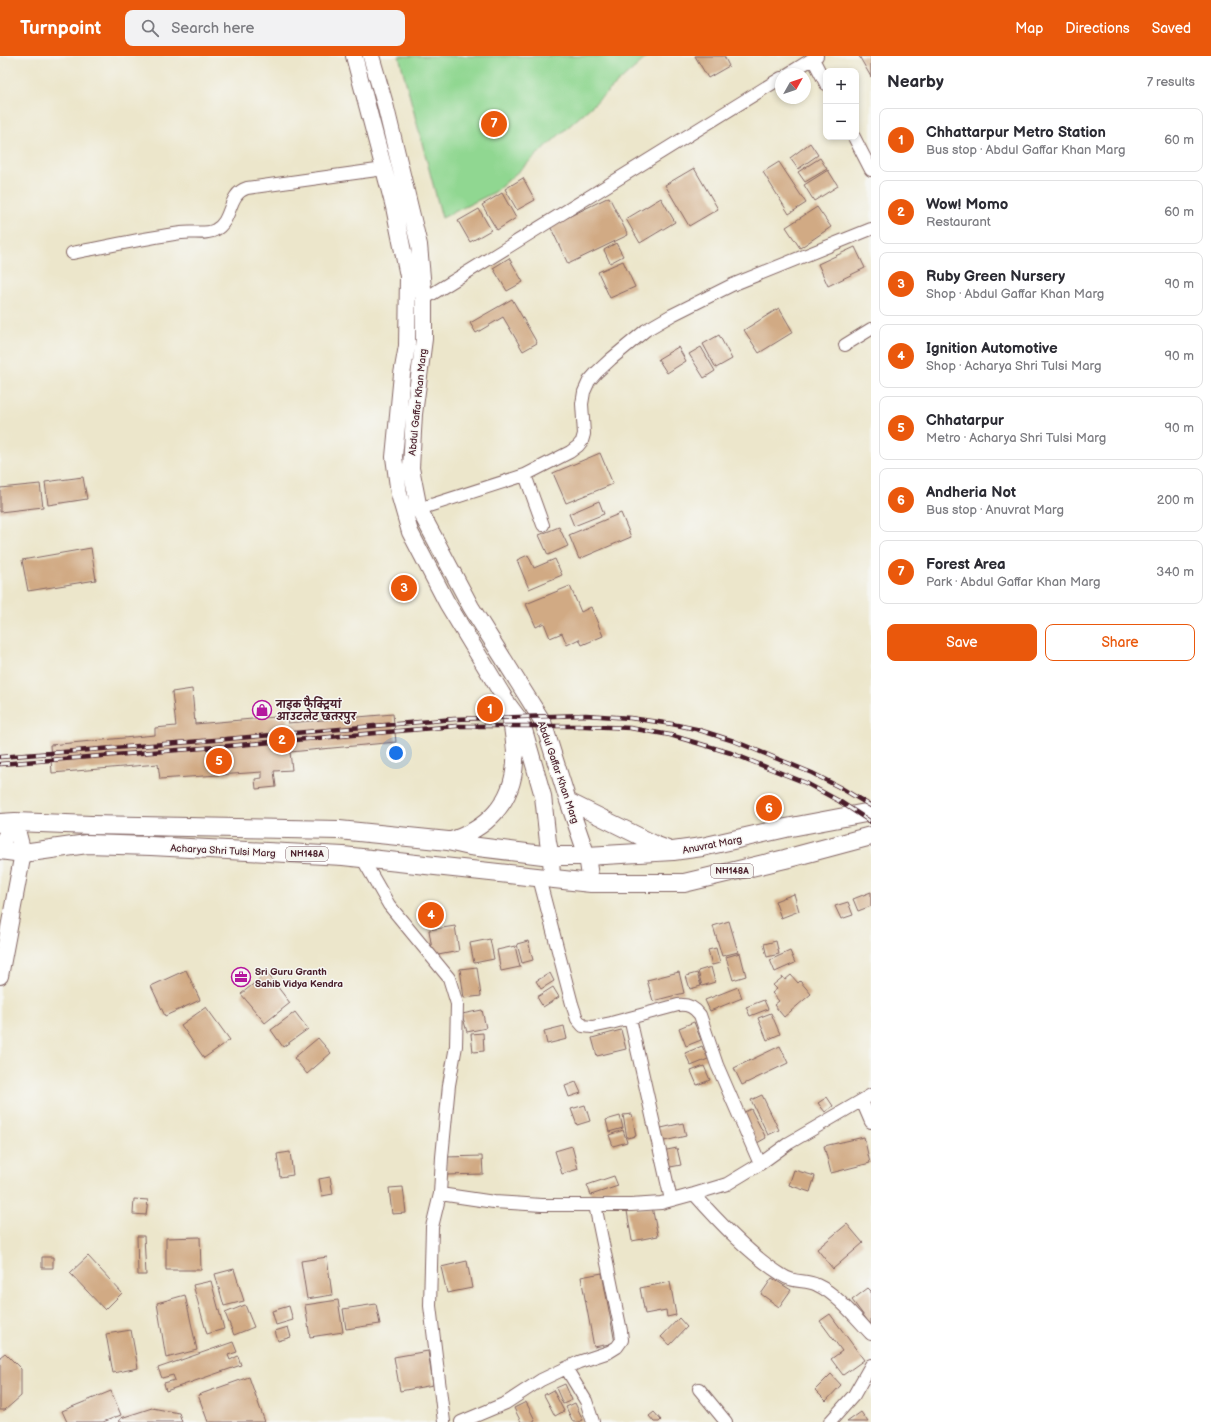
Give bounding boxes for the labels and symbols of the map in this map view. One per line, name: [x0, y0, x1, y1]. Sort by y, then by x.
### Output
north arrow: [775, 68, 811, 104]
pin: 7: [481, 109, 507, 139]
street label: Abdul Gaffar Khan Marg: [406, 348, 430, 456]
pin: 3: [391, 573, 417, 603]
pin: 1: [477, 694, 503, 724]
place label: नाइक फैक्ट्रियां आउटलेट छतरपुर: [275, 695, 358, 725]
shop icon: नाइक फैक्ट्रियां आउटलेट छतरपुर: [251, 699, 273, 721]
street label: Abdul Gaffar Khan Marg: [535, 719, 581, 825]
pin: 2: [269, 725, 295, 755]
your location: [386, 743, 406, 763]
pin: 5: [206, 746, 232, 776]
pin: 6: [756, 793, 782, 823]
street label: Anuvrat Marg: [681, 833, 743, 857]
street label: Acharya Shri Tulsi Marg: [170, 842, 276, 860]
road number: NH148A: [286, 847, 328, 861]
road number: NH148A: [711, 864, 753, 878]
pin: 4: [418, 900, 444, 930]
office icon: Sri Guru Granth Sahib Vidya Kendra: [230, 966, 252, 988]
place label: Sri Guru Granth Sahib Vidya Kendra: [255, 966, 343, 990]

